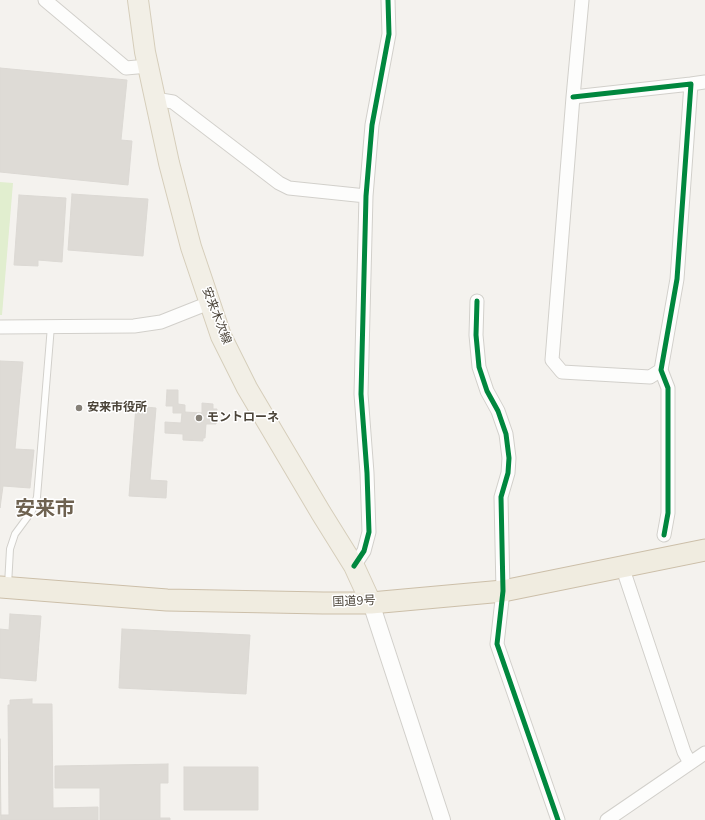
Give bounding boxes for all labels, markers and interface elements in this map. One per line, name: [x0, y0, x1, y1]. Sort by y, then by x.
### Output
street label: 安来木次線: [199, 285, 233, 347]
place label: 安来市役所: [87, 401, 147, 415]
marker: 安来市役所: [74, 403, 84, 413]
place label: モントローネ: [207, 411, 279, 425]
marker: モントローネ: [194, 413, 204, 423]
district label: 安来市: [15, 498, 75, 522]
street label: 国道9号: [332, 594, 376, 610]

